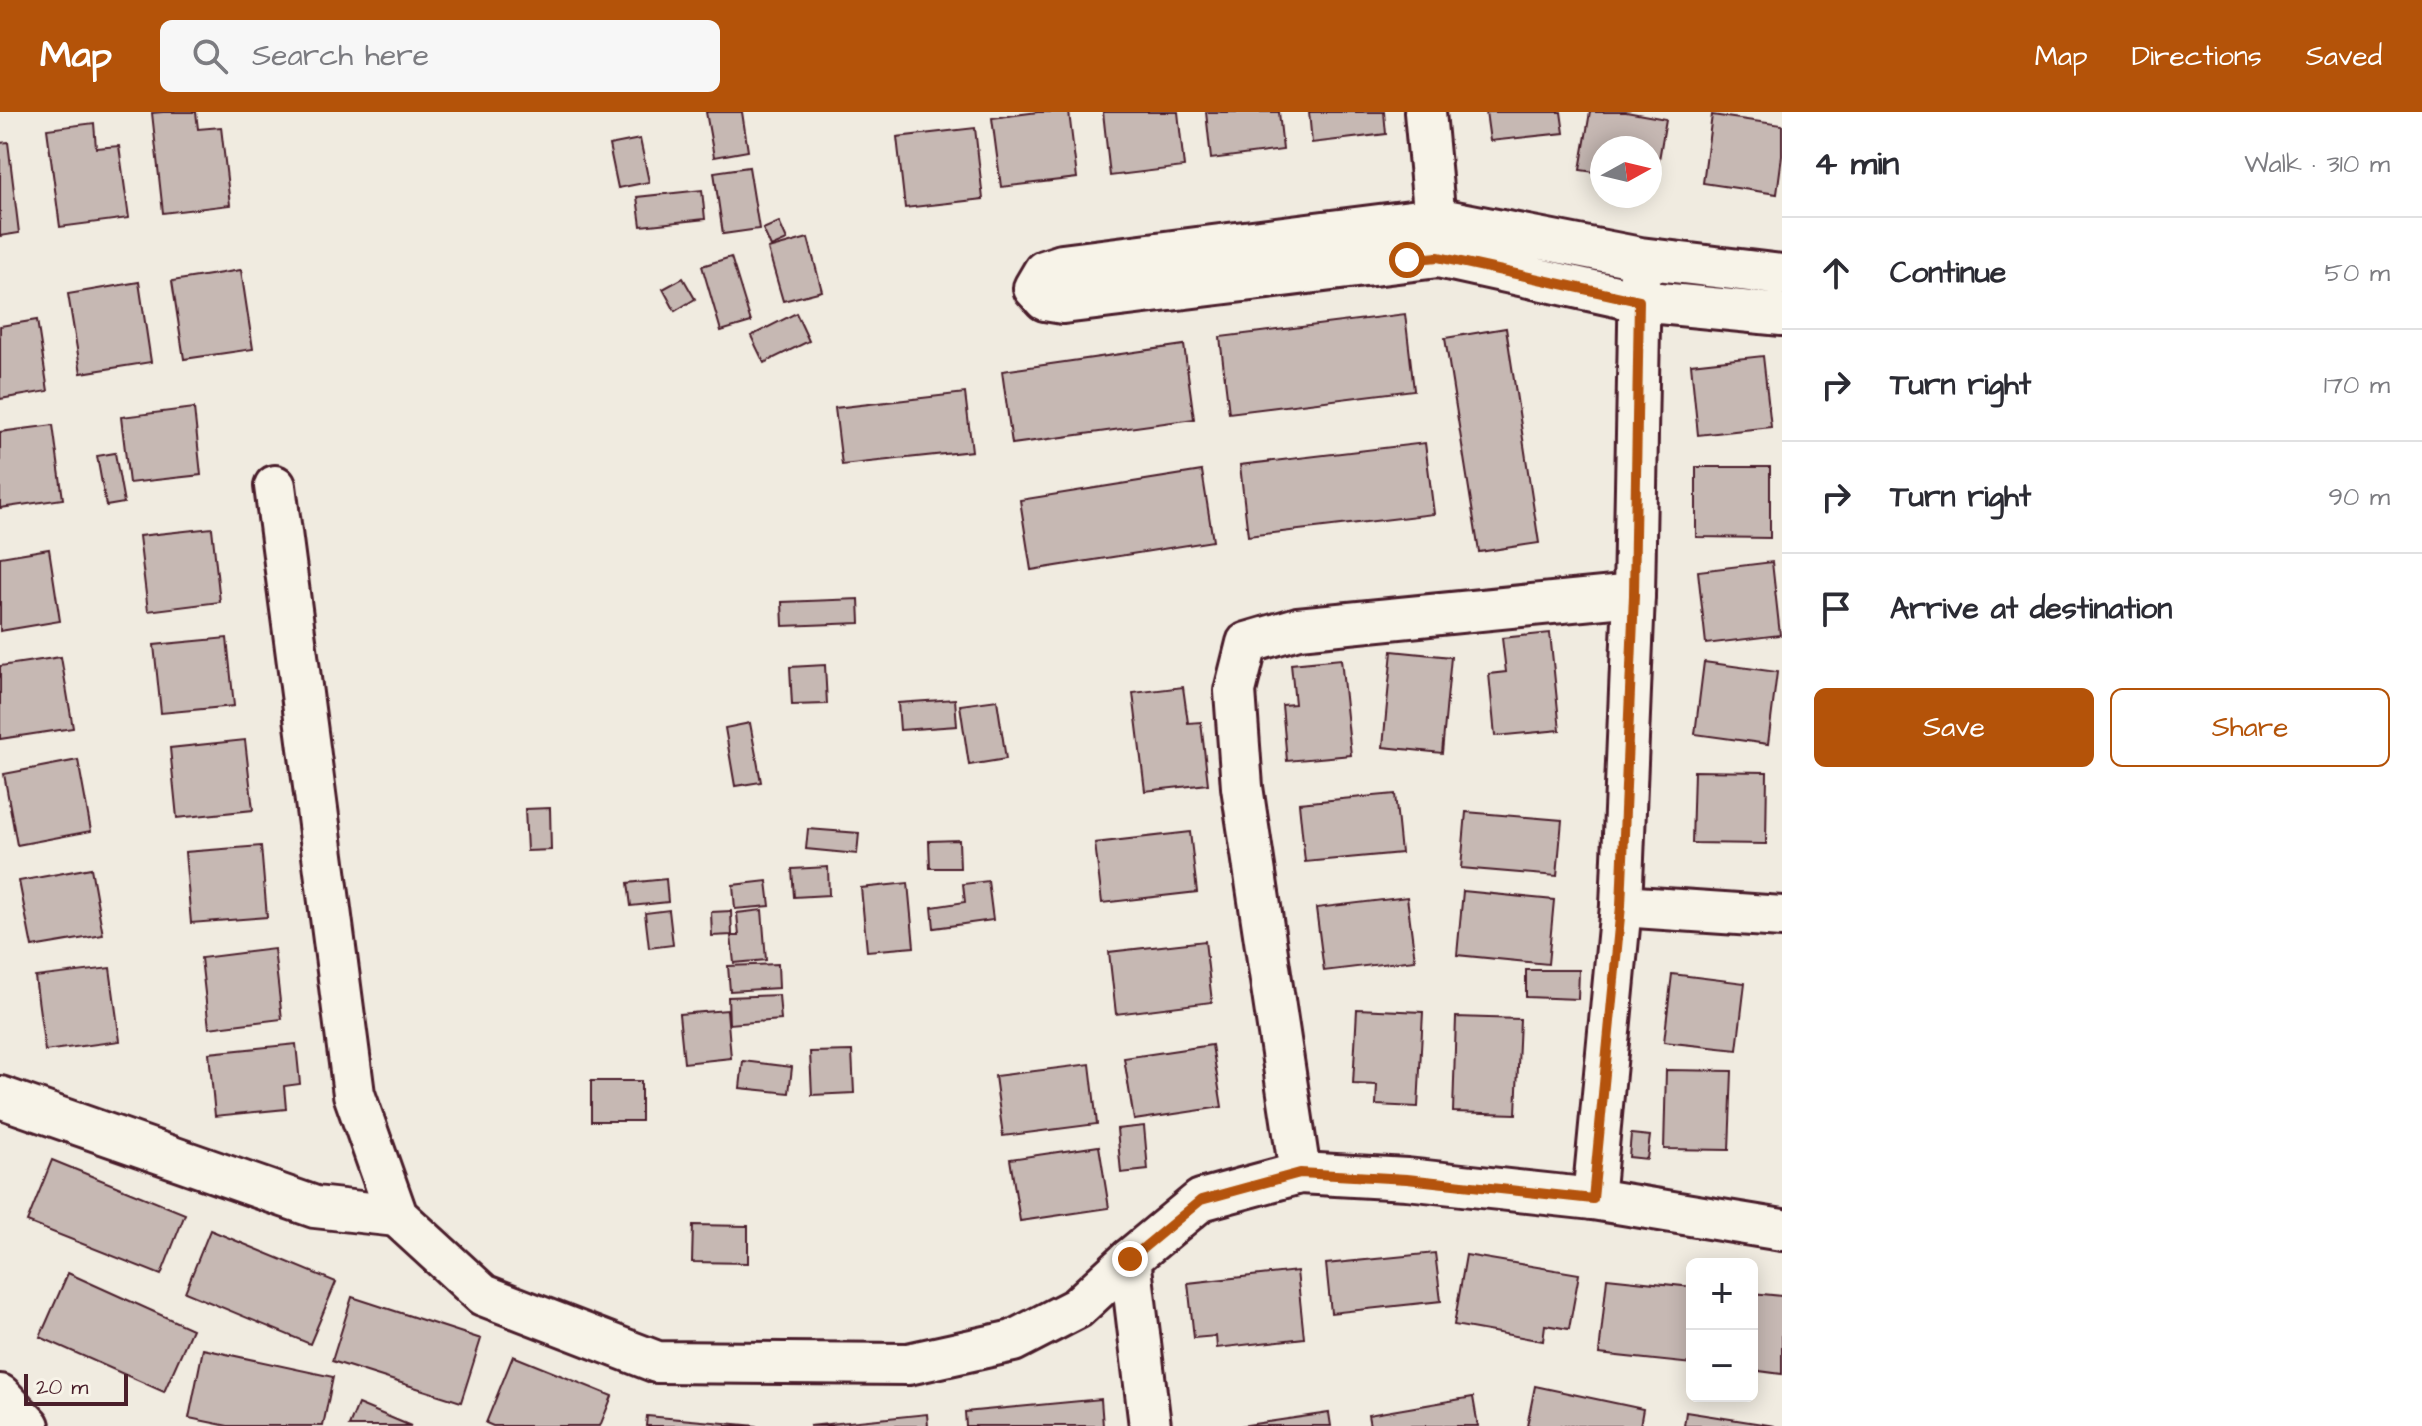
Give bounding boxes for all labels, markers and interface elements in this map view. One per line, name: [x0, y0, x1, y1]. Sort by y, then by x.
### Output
search box: [160, 20, 720, 92]
text: Map: [40, 30, 112, 82]
icon: search: [188, 34, 232, 78]
text: Search here: [252, 35, 429, 77]
text: Map: [2035, 37, 2088, 76]
text: Directions: [2132, 37, 2262, 76]
text: Saved: [2306, 37, 2382, 76]
north arrow: [1590, 136, 1662, 208]
text: 4 min: [1814, 140, 1899, 188]
text: Walk · 310 m: [2244, 146, 2390, 182]
route start: [1389, 242, 1425, 278]
icon: ahead: [1814, 251, 1858, 295]
text: Continue: [1890, 252, 2006, 294]
text: 50 m: [2325, 255, 2390, 291]
icon: right: [1814, 363, 1858, 407]
text: Turn right: [1890, 364, 2031, 406]
text: 170 m: [2324, 367, 2390, 403]
icon: right: [1814, 475, 1858, 519]
text: Turn right: [1890, 476, 2031, 518]
text: 90 m: [2328, 479, 2390, 515]
icon: arrive: [1814, 587, 1858, 631]
text: Arrive at destination: [1890, 588, 2172, 630]
button: Save: [1814, 688, 2094, 767]
button: Share: [2110, 688, 2390, 767]
route end: [1112, 1241, 1148, 1277]
map controls: [1686, 1258, 1758, 1402]
button: +: [1686, 1258, 1758, 1330]
button: −: [1686, 1330, 1758, 1402]
scale bar: [24, 1370, 128, 1406]
text: 20 m: [36, 1372, 88, 1403]

